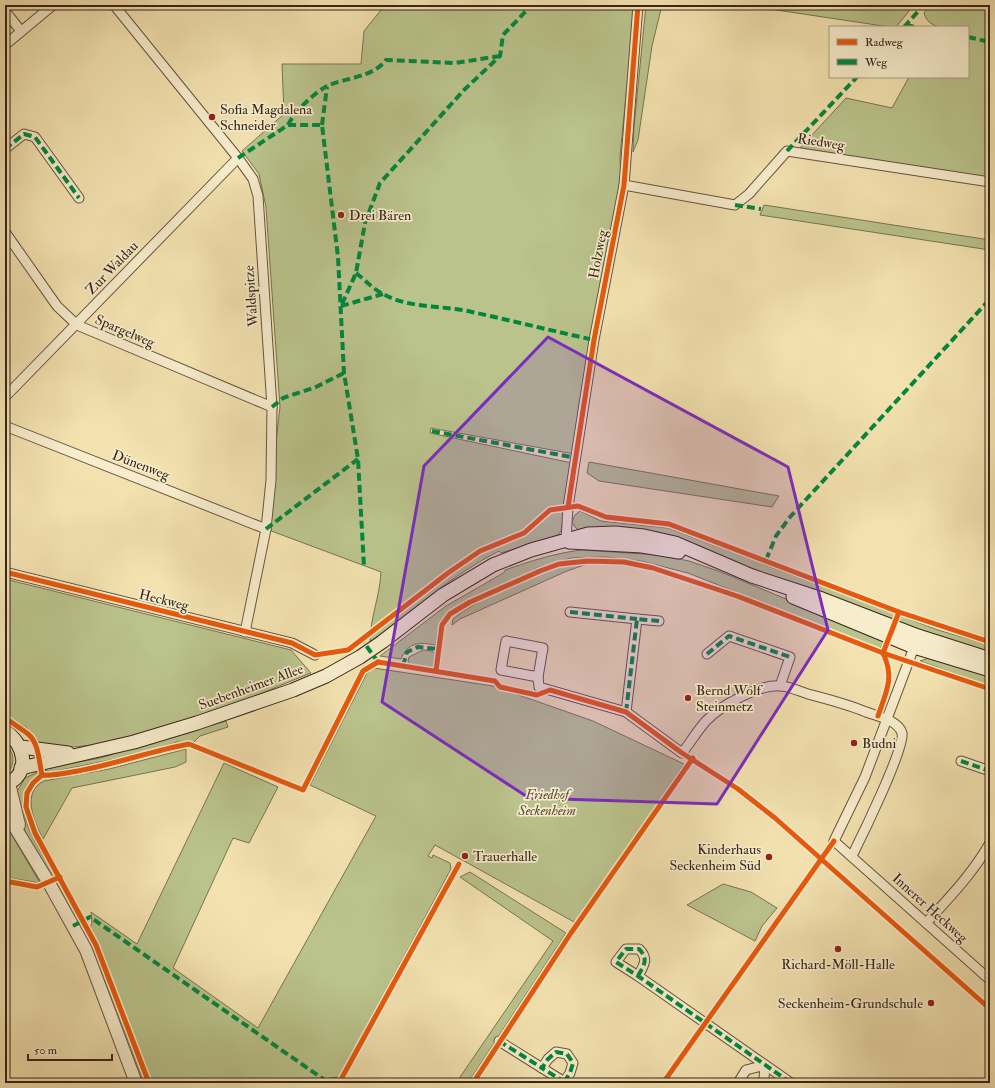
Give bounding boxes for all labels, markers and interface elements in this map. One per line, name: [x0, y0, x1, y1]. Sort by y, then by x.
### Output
legend: [829, 26, 969, 78]
text: Radweg: [865, 35, 904, 50]
text: Weg: [864, 55, 888, 70]
place label: Sofia Magdalena Schneider: [220, 101, 312, 134]
marker: Sofia Magdalena Schneider: [207, 112, 217, 122]
street label: Riedweg: [796, 130, 847, 154]
place label: Drei Bären: [349, 207, 411, 224]
marker: Drei Bären: [336, 210, 346, 220]
street label: Holzweg: [585, 227, 611, 280]
street label: Zur Waldau: [82, 238, 142, 298]
street label: Waldspitze: [240, 264, 263, 328]
street label: Spargelweg: [92, 311, 158, 353]
street label: Dünenweg: [110, 446, 173, 484]
street label: Heckweg: [137, 586, 192, 615]
street label: Suebenheimer Allee: [196, 660, 306, 714]
place label: Bernd Wolf Steinmetz: [696, 682, 764, 715]
marker: Bernd Wolf Steinmetz: [683, 693, 693, 703]
place label: Budni: [862, 735, 897, 752]
marker: Budni: [849, 738, 859, 748]
park label: Friedhof Seckenheim: [517, 786, 576, 819]
place label: Kinderhaus Seckenheim Süd: [670, 841, 761, 874]
place label: Trauerhalle: [473, 848, 537, 865]
marker: Trauerhalle: [460, 851, 470, 861]
marker: Kinderhaus Seckenheim Süd: [764, 852, 774, 862]
street label: Innerer Heckweg: [889, 870, 972, 947]
marker: Richard-Möll-Halle: [833, 944, 843, 954]
place label: Richard-Möll-Halle: [781, 956, 895, 973]
place label: Seckenheim-Grundschule: [778, 995, 923, 1012]
marker: Seckenheim-Grundschule: [926, 998, 936, 1008]
scale bar: [28, 1036, 112, 1062]
text: 50 m: [34, 1043, 58, 1058]

